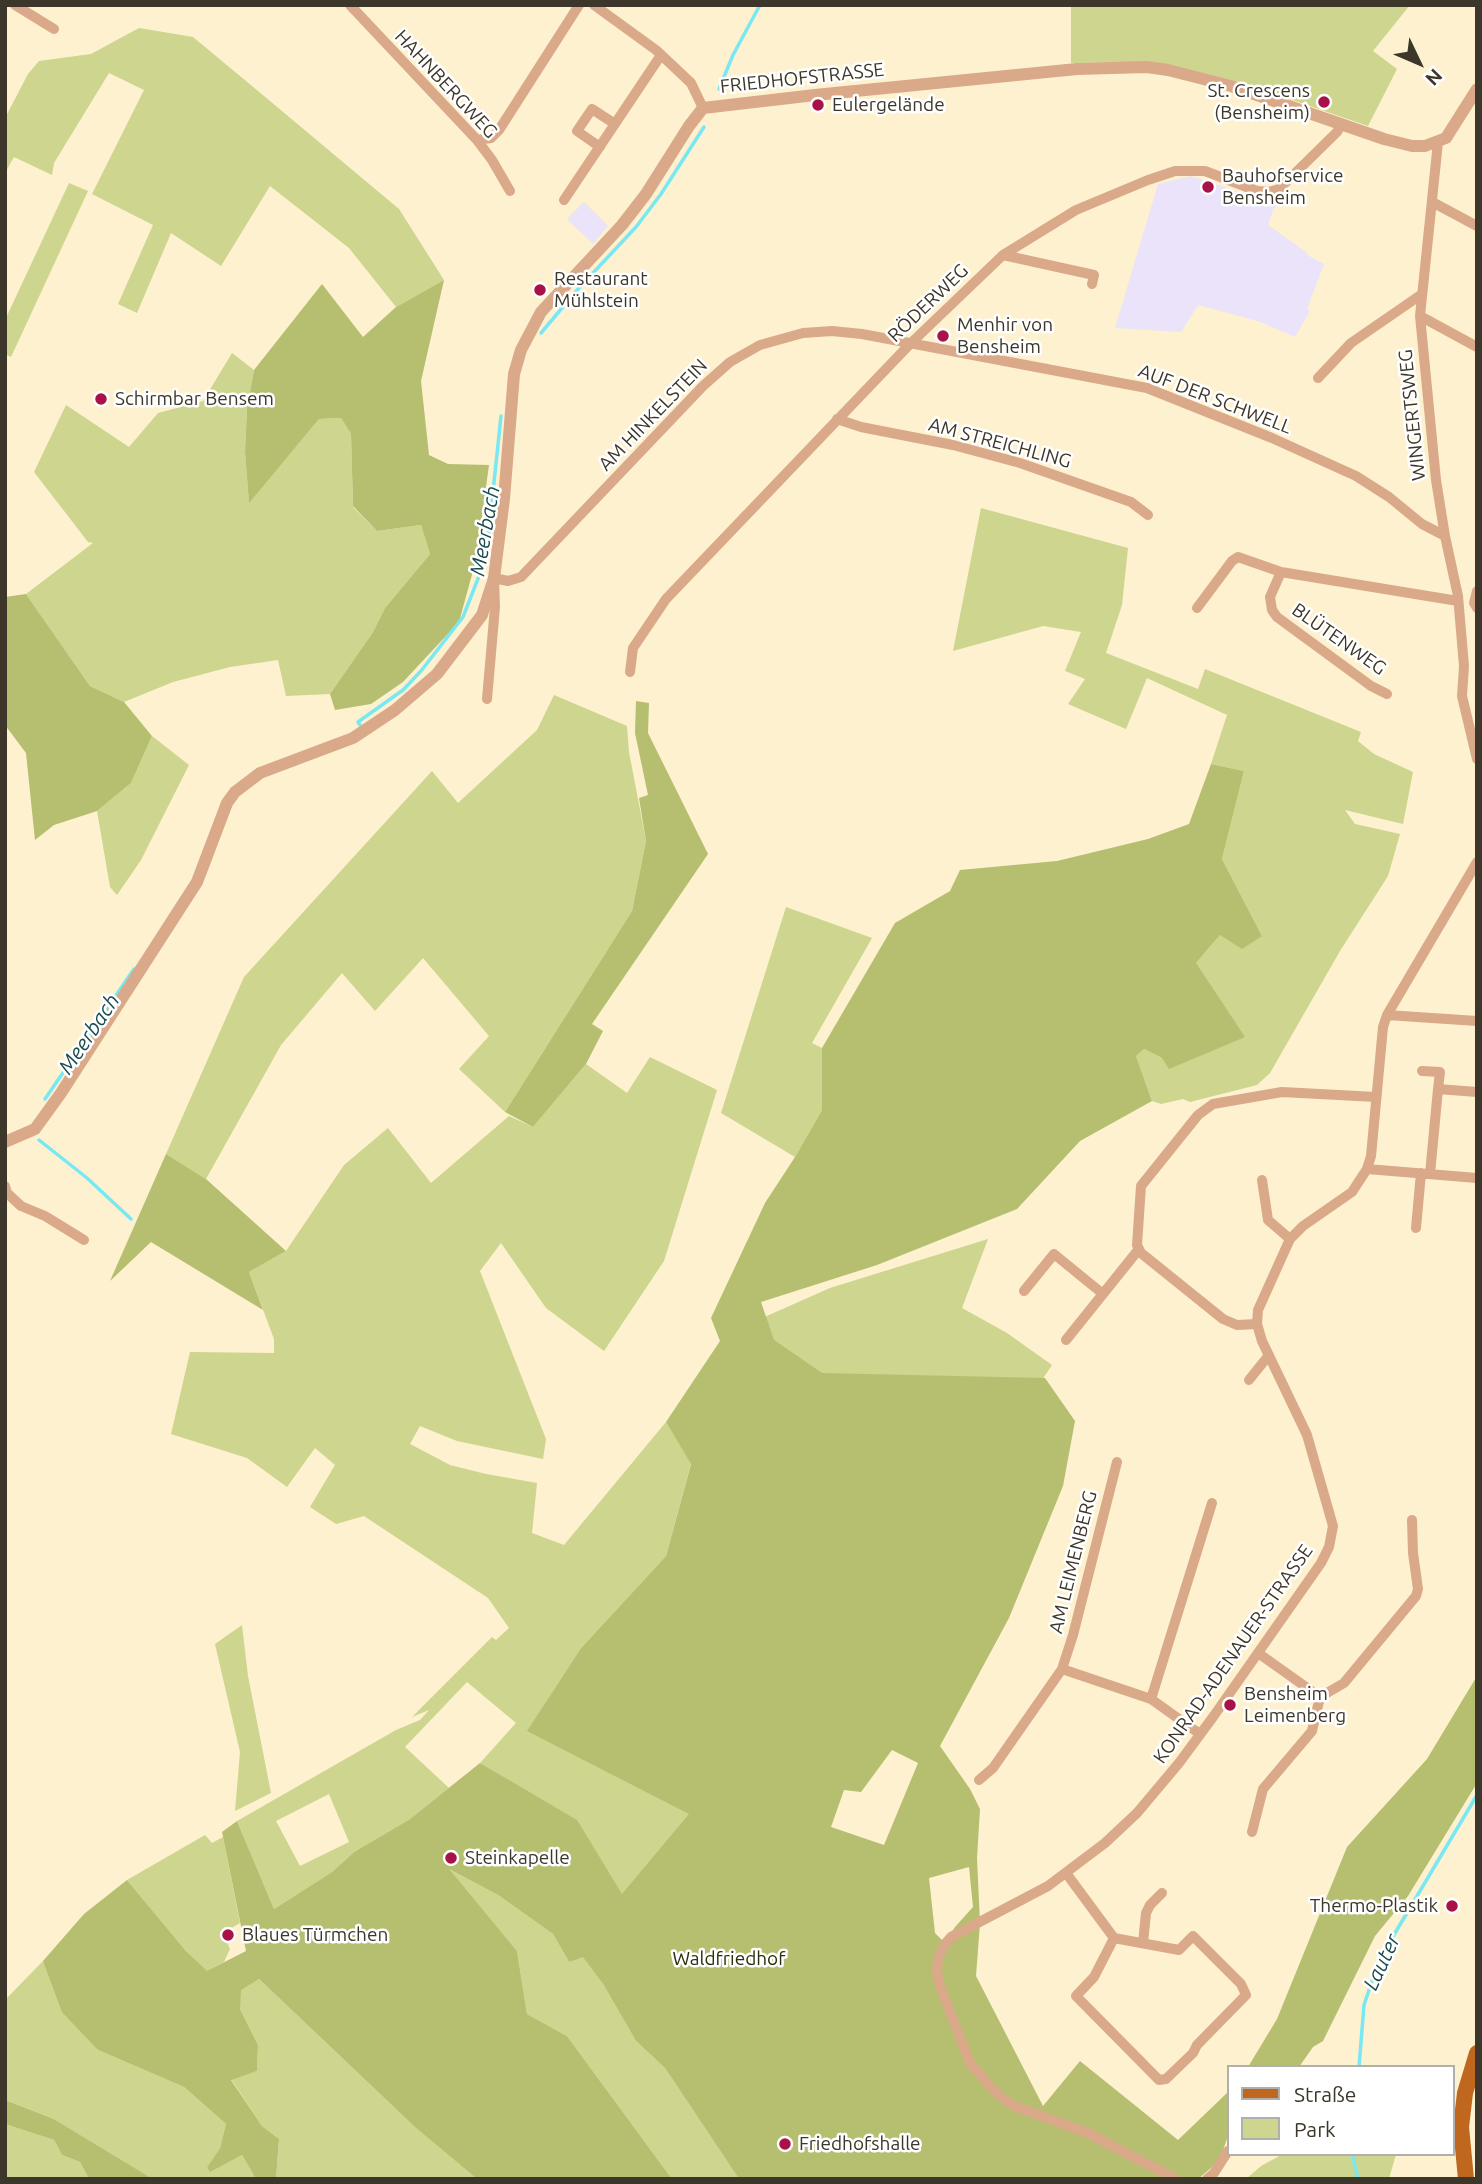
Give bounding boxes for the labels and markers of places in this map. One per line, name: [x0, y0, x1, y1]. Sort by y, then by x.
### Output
place label: St. Crescens (Bensheim): [1207, 80, 1310, 124]
place label: Eulergelände: [832, 94, 945, 116]
marker: St. Crescens (Bensheim): [1316, 94, 1332, 110]
marker: Eulergelände: [810, 97, 826, 113]
place label: Bauhofservice Bensheim: [1222, 165, 1343, 209]
marker: Bauhofservice Bensheim: [1200, 179, 1216, 195]
place label: Restaurant Mühlstein: [554, 268, 648, 312]
marker: Restaurant Mühlstein: [532, 282, 548, 298]
place label: Menhir von Bensheim: [957, 314, 1053, 358]
marker: Menhir von Bensheim: [935, 328, 951, 344]
place label: Schirmbar Bensem: [115, 388, 274, 410]
marker: Schirmbar Bensem: [93, 391, 109, 407]
place label: Bensheim Leimenberg: [1244, 1683, 1346, 1727]
marker: Bensheim Leimenberg: [1222, 1697, 1238, 1713]
place label: Steinkapelle: [465, 1847, 570, 1869]
marker: Steinkapelle: [443, 1850, 459, 1866]
place label: Thermo-Plastik: [1310, 1895, 1438, 1917]
marker: Thermo-Plastik: [1444, 1898, 1460, 1914]
place label: Blaues Türmchen: [242, 1924, 388, 1946]
marker: Blaues Türmchen: [220, 1927, 236, 1943]
place label: Friedhofshalle: [799, 2133, 921, 2155]
marker: Friedhofshalle: [777, 2136, 793, 2152]

